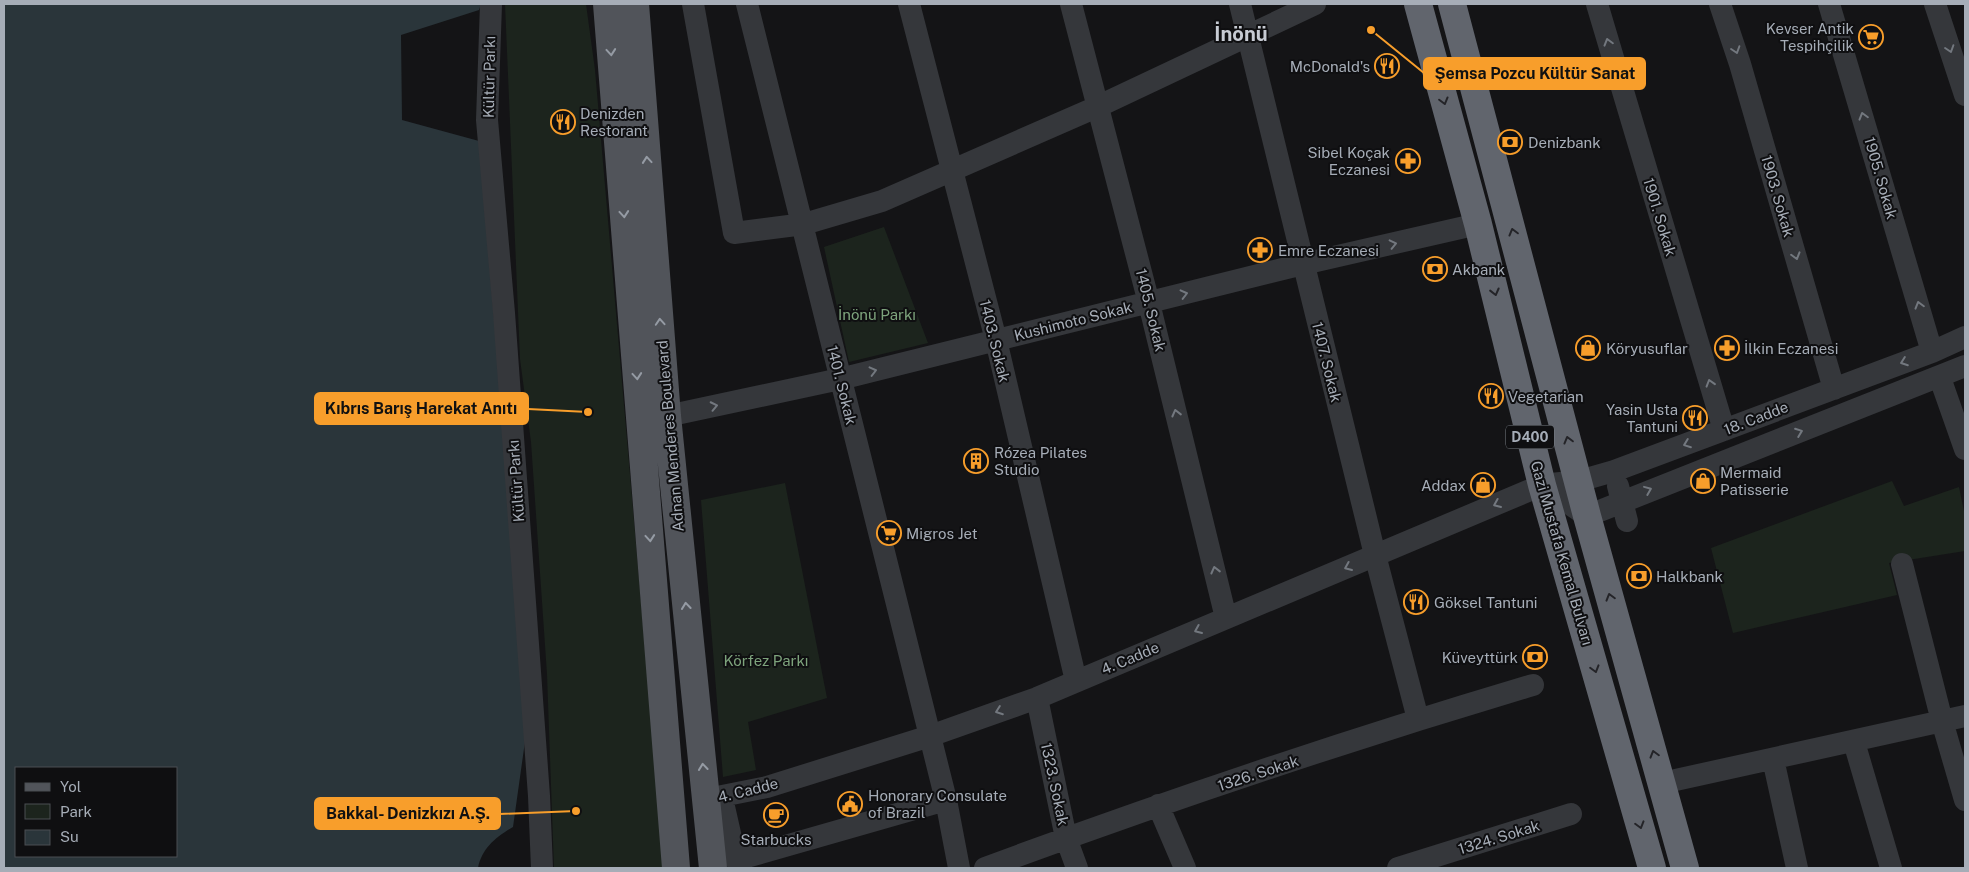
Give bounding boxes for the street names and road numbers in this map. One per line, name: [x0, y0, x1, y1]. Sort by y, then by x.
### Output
street label: Kültür Parkı: [480, 36, 498, 118]
street label: 1905. Sokak: [1861, 135, 1901, 221]
street label: 1903. Sokak: [1758, 153, 1798, 239]
street label: 1901. Sokak: [1640, 176, 1680, 258]
street label: 1405. Sokak: [1133, 267, 1169, 353]
street label: 1403. Sokak: [977, 298, 1013, 384]
street label: Kushimoto Sokak: [1012, 298, 1134, 344]
street label: 1407. Sokak: [1309, 320, 1345, 404]
street label: Adnan Menderes Boulevard: [653, 340, 687, 532]
street label: 1401. Sokak: [824, 344, 860, 426]
street label: 18. Cadde: [1721, 398, 1791, 438]
road number: D400: [1506, 426, 1554, 448]
street label: Kültür Parkı: [505, 439, 527, 523]
street label: Gazi Mustafa Kemal Bulvarı: [1528, 459, 1596, 647]
street label: 4. Cadde: [1098, 638, 1162, 678]
street label: 1323. Sokak: [1038, 741, 1072, 827]
street label: 1326. Sokak: [1215, 752, 1301, 794]
street label: 4. Cadde: [716, 774, 780, 806]
street label: 1324. Sokak: [1456, 817, 1542, 857]

